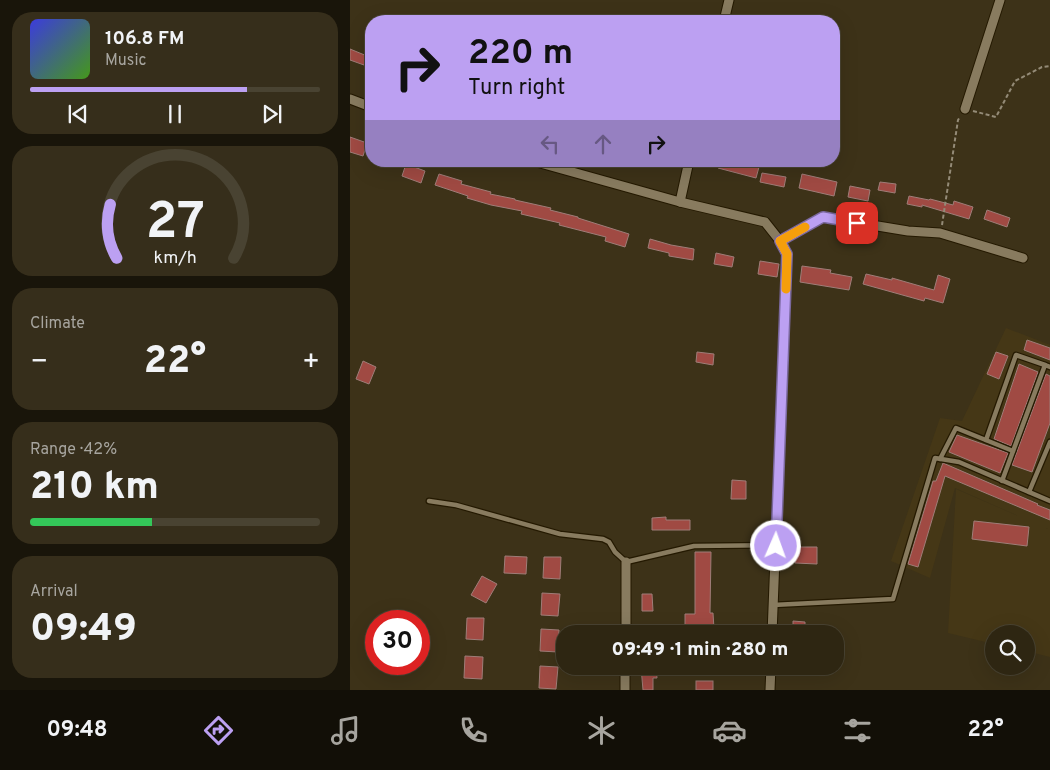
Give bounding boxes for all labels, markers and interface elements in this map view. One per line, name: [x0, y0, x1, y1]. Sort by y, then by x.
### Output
text: 106.8 FM: [105, 27, 184, 51]
text: 220 m: [468, 32, 573, 76]
icon: right: [385, 35, 450, 100]
text: Music: [105, 51, 146, 71]
text: Turn right: [468, 75, 565, 102]
icon: previous: [64, 100, 92, 128]
icon: pause: [161, 100, 189, 128]
icon: next: [258, 100, 286, 128]
icon: left: [536, 130, 564, 158]
icon: ahead: [589, 130, 617, 158]
icon: right: [642, 130, 670, 158]
text: 27: [145, 191, 205, 257]
pin: [836, 202, 878, 244]
icon: arrive: [843, 209, 871, 237]
text: km/h: [153, 247, 197, 270]
text: Climate: [30, 314, 85, 334]
text: 22°: [144, 338, 206, 387]
text: −: [30, 345, 48, 381]
text: +: [302, 345, 320, 381]
text: Range · 42%: [30, 440, 117, 460]
text: 210 km: [30, 464, 159, 513]
position arrow: [749, 519, 801, 571]
text: Arrival: [30, 582, 78, 602]
text: 09:49: [30, 606, 137, 655]
speed limit sign: 30: [365, 610, 430, 675]
map controls: [985, 625, 1035, 675]
button: search: [985, 625, 1035, 675]
text: 09:49 · 1 min · 280 m: [612, 638, 788, 662]
icon: directions: [201, 713, 236, 748]
icon: music: [328, 713, 363, 748]
icon: phone: [456, 713, 491, 748]
icon: climate: [584, 713, 619, 748]
icon: car: [712, 713, 747, 748]
icon: filters: [840, 713, 875, 748]
text: 09:48: [46, 717, 108, 744]
text: 22°: [968, 717, 1004, 744]

